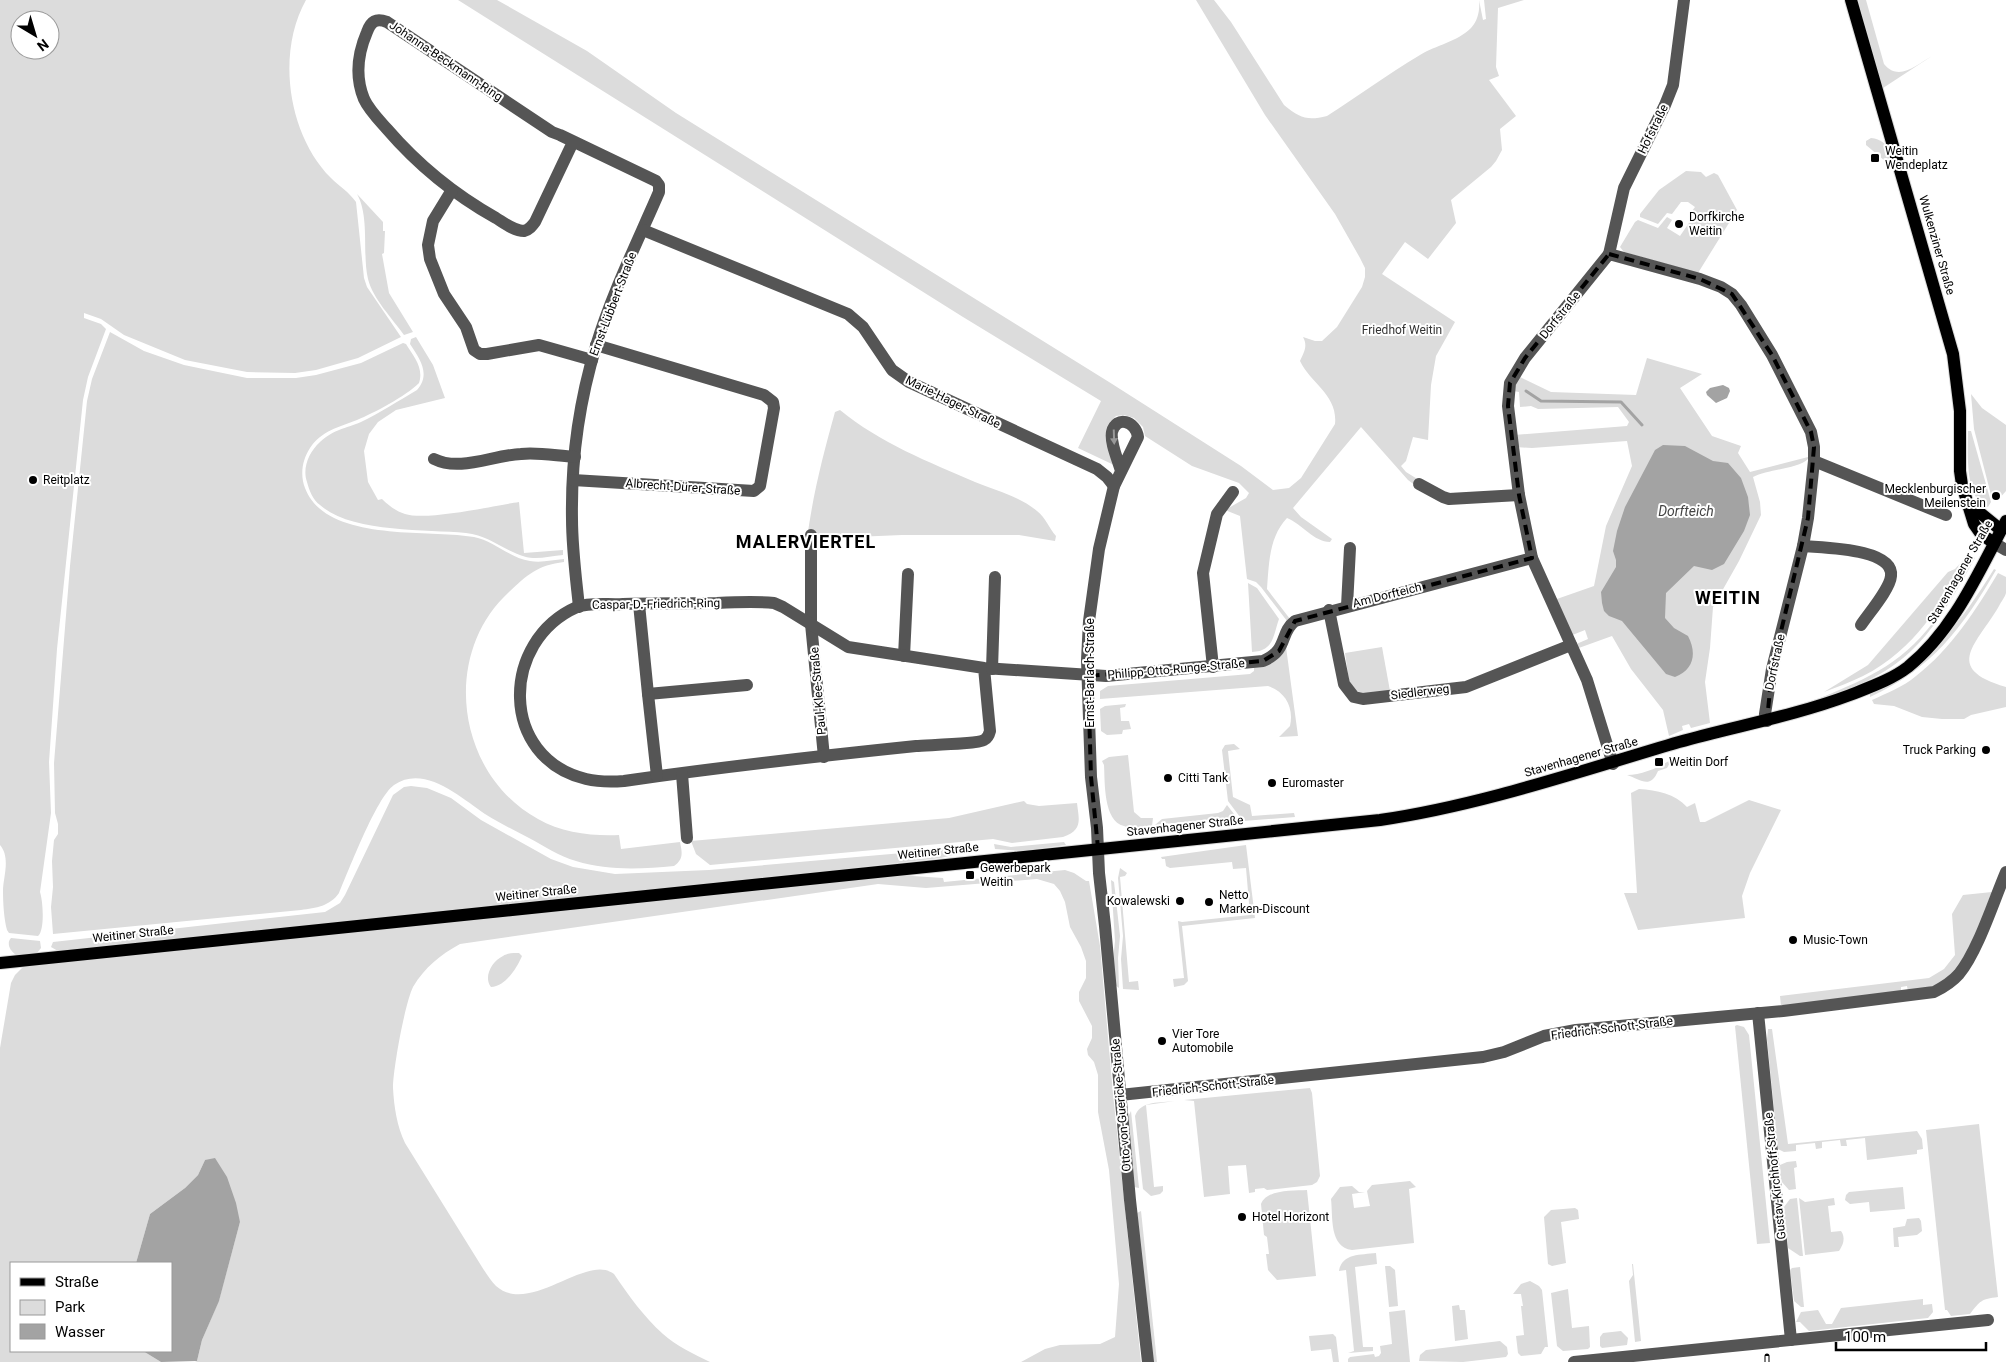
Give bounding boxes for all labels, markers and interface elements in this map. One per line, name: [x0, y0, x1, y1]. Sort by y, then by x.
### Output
north arrow: [10, 10, 60, 60]
street label: Johanna-Beckmann-Ring: [387, 18, 505, 104]
text: N: [34, 36, 52, 55]
street label: Hofstraße: [1635, 102, 1671, 156]
place label: Weitin Wendeplatz: [1885, 144, 1948, 172]
marker: Weitin Wendeplatz: [1869, 152, 1881, 164]
street label: Wulkenziner Straße: [1916, 194, 1958, 296]
place label: Dorfkirche Weitin: [1689, 210, 1744, 238]
marker: Dorfkirche Weitin: [1673, 218, 1685, 230]
street label: Ernst-Lübbert-Straße: [587, 250, 639, 358]
street label: Dorfstraße: [1537, 288, 1583, 342]
park label: Friedhof Weitin: [1362, 323, 1442, 337]
street label: Marie-Hager-Straße: [903, 373, 1003, 431]
one-way arrow: [1110, 430, 1118, 446]
place label: Reitplatz: [43, 473, 90, 487]
marker: Reitplatz: [27, 474, 39, 486]
street label: Albrecht-Dürer-Straße: [625, 476, 741, 498]
place label: Mecklenburgischer Meilenstein: [1884, 482, 1986, 510]
marker: Mecklenburgischer Meilenstein: [1990, 490, 2002, 502]
water label: Dorfteich: [1658, 503, 1714, 519]
street label: Stavenhagener Straße: [1925, 518, 1995, 626]
district label: MALERVIERTEL: [736, 531, 876, 552]
street label: Am Dorfteich: [1351, 580, 1423, 610]
district label: WEITIN: [1695, 587, 1761, 608]
street label: Caspar-D.-Friedrich-Ring: [592, 596, 720, 612]
street label: Ernst-Barlach-Straße: [1083, 618, 1097, 728]
street label: Dorfstraße: [1762, 633, 1788, 691]
street label: Paul-Klee-Straße: [807, 646, 829, 736]
street label: Philipp-Otto-Runge-Straße: [1107, 656, 1245, 682]
street label: Siedlerweg: [1390, 681, 1450, 703]
street label: Stavenhagener Straße: [1523, 734, 1639, 780]
place label: Truck Parking: [1903, 743, 1976, 757]
marker: Truck Parking: [1980, 744, 1992, 756]
place label: Weitin Dorf: [1669, 755, 1729, 769]
marker: Weitin Dorf: [1653, 756, 1665, 768]
place label: Citti Tank: [1178, 771, 1229, 785]
marker: Citti Tank: [1162, 772, 1174, 784]
place label: Euromaster: [1282, 776, 1344, 790]
marker: Euromaster: [1266, 777, 1278, 789]
street label: Stavenhagener Straße: [1126, 813, 1244, 839]
street label: Weitiner Straße: [897, 840, 979, 862]
place label: Gewerbepark Weitin: [980, 861, 1051, 889]
marker: Gewerbepark Weitin: [964, 869, 976, 881]
street label: Weitiner Straße: [495, 882, 577, 904]
place label: Netto Marken-Discount: [1219, 888, 1310, 916]
place label: Kowalewski: [1107, 894, 1170, 908]
marker: Kowalewski: [1174, 895, 1186, 907]
marker: Netto Marken-Discount: [1203, 896, 1215, 908]
street label: Weitiner Straße: [92, 923, 174, 945]
place label: Music-Town: [1803, 933, 1868, 947]
marker: Music-Town: [1787, 934, 1799, 946]
street label: Friedrich-Schott-Straße: [1550, 1014, 1674, 1042]
place label: Vier Tore Automobile: [1172, 1027, 1233, 1055]
marker: Vier Tore Automobile: [1156, 1035, 1168, 1047]
street label: Otto-von-Guericke-Straße: [1108, 1038, 1134, 1172]
street label: Friedrich-Schott-Straße: [1151, 1073, 1275, 1099]
street label: Gustav-Kirchhoff-Straße: [1761, 1112, 1789, 1240]
place label: Hotel Horizont: [1252, 1210, 1329, 1224]
marker: Hotel Horizont: [1236, 1211, 1248, 1223]
legend: [10, 1262, 172, 1352]
text: Straße: [55, 1273, 99, 1291]
text: Park: [55, 1298, 86, 1316]
scale bar: [1836, 1320, 1986, 1352]
text: Wasser: [55, 1323, 105, 1341]
text: 100 m: [1844, 1328, 1886, 1346]

